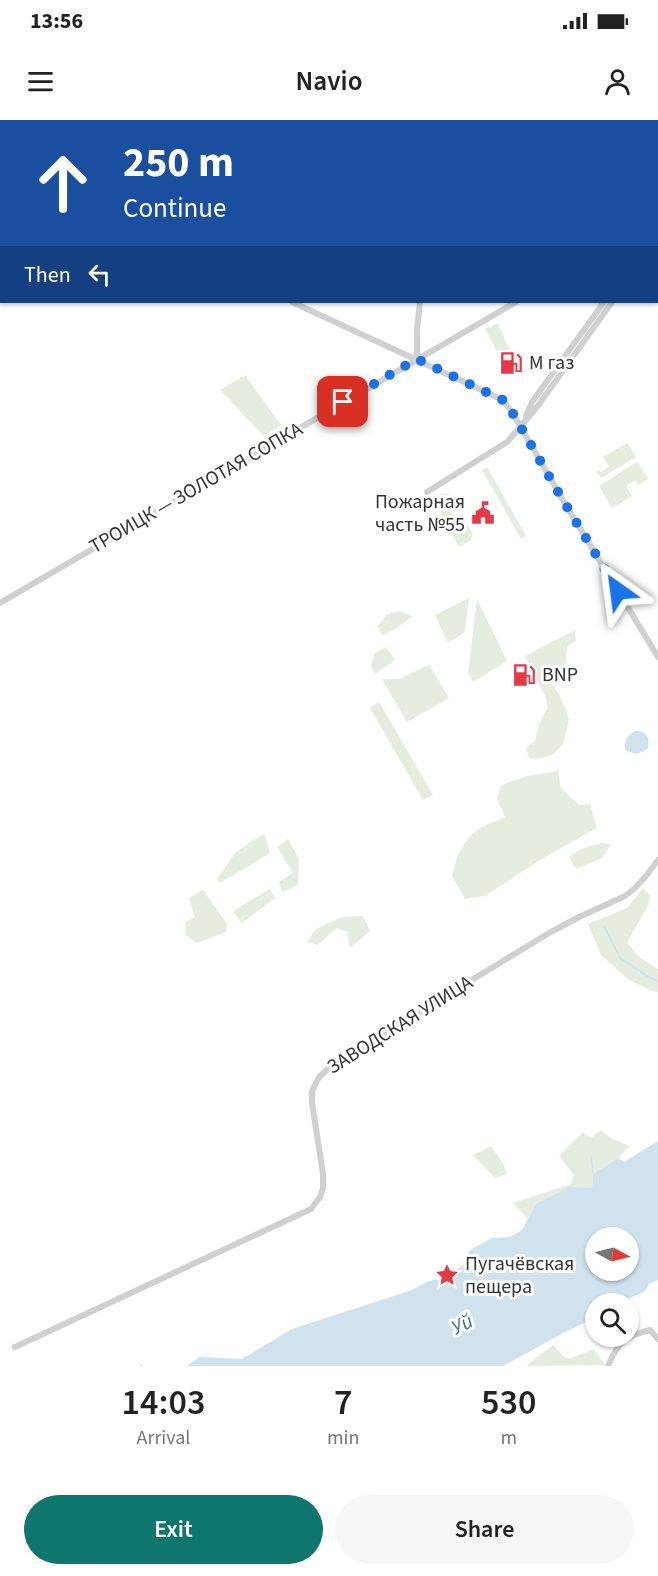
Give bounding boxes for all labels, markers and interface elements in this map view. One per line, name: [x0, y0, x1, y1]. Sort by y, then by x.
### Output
text: 13:56: [30, 5, 83, 37]
text: Navio: [296, 62, 362, 101]
icon: menu: [24, 65, 57, 98]
icon: person: [601, 65, 634, 98]
text: 250 m: [123, 133, 234, 193]
icon: ahead: [24, 144, 102, 222]
text: Continue: [123, 189, 226, 228]
icon: left: [83, 258, 116, 291]
text: Then: [24, 259, 71, 291]
place label: М газ: [529, 349, 574, 377]
fuel station icon: М газ: [498, 350, 524, 376]
pin: [317, 376, 368, 427]
icon: arrive: [326, 385, 359, 418]
street label: ТРОИЦК — ЗОЛОТАЯ СОПКА: [84, 415, 308, 561]
place label: Пожарная часть №55: [375, 488, 465, 539]
public building icon: Пожарная часть №55: [470, 500, 496, 526]
position arrow: [586, 559, 650, 623]
place label: BNP: [542, 661, 578, 689]
fuel station icon: BNP: [511, 662, 537, 688]
street label: ЗАВОДСКАЯ УЛИЦА: [322, 969, 478, 1081]
north arrow: [585, 1227, 639, 1281]
map controls: [585, 1227, 639, 1347]
place label: Пугачёвская пещера: [465, 1250, 574, 1301]
place icon: Пугачёвская пещера: [434, 1262, 460, 1288]
button: search: [585, 1293, 639, 1347]
water label: Уй: [446, 1306, 478, 1342]
text: 14:03: [122, 1377, 205, 1428]
text: 7: [334, 1377, 352, 1428]
text: 530: [481, 1377, 536, 1428]
text: Arrival: [137, 1424, 190, 1452]
text: min: [327, 1424, 359, 1452]
text: m: [500, 1424, 517, 1452]
button: Exit: [24, 1495, 323, 1564]
button: Share: [335, 1495, 634, 1564]

